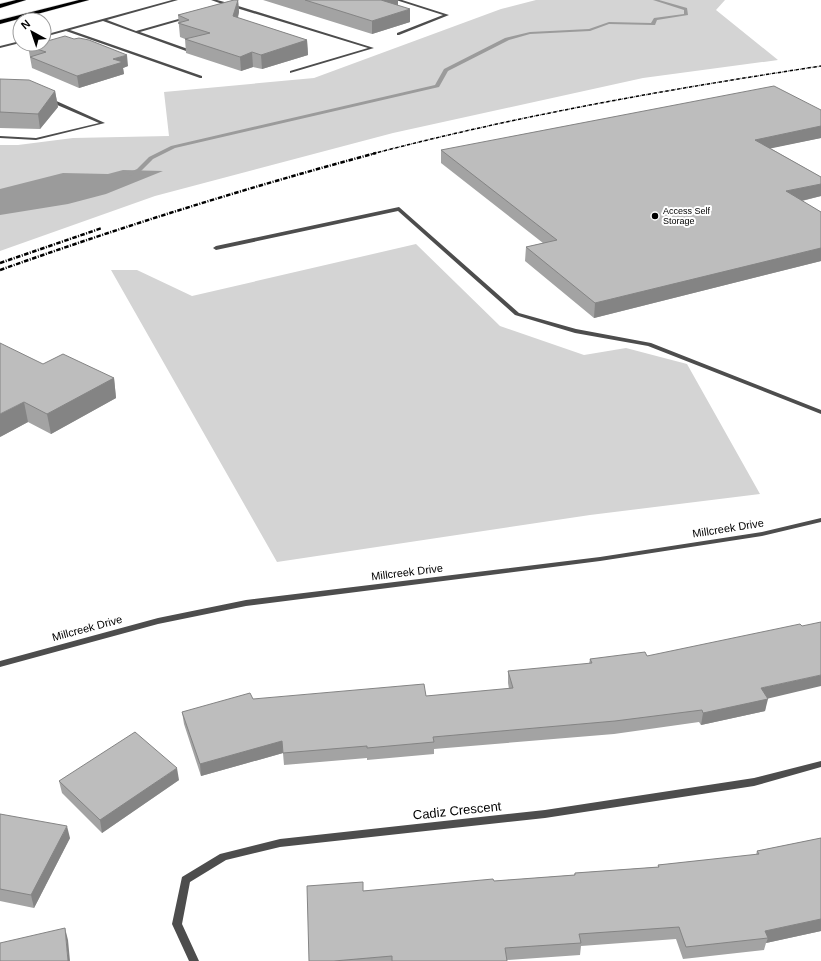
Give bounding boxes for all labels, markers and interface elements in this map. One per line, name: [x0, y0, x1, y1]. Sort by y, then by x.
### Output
north arrow: [12, 12, 52, 52]
text: N: [19, 17, 33, 31]
place label: Access Self Storage: [663, 206, 711, 226]
marker: Access Self Storage: [650, 211, 660, 221]
street label: Millcreek Drive: [691, 516, 765, 540]
street label: Millcreek Drive: [370, 562, 444, 582]
street label: Millcreek Drive: [51, 613, 123, 643]
street label: Cadiz Crescent: [412, 798, 502, 823]

